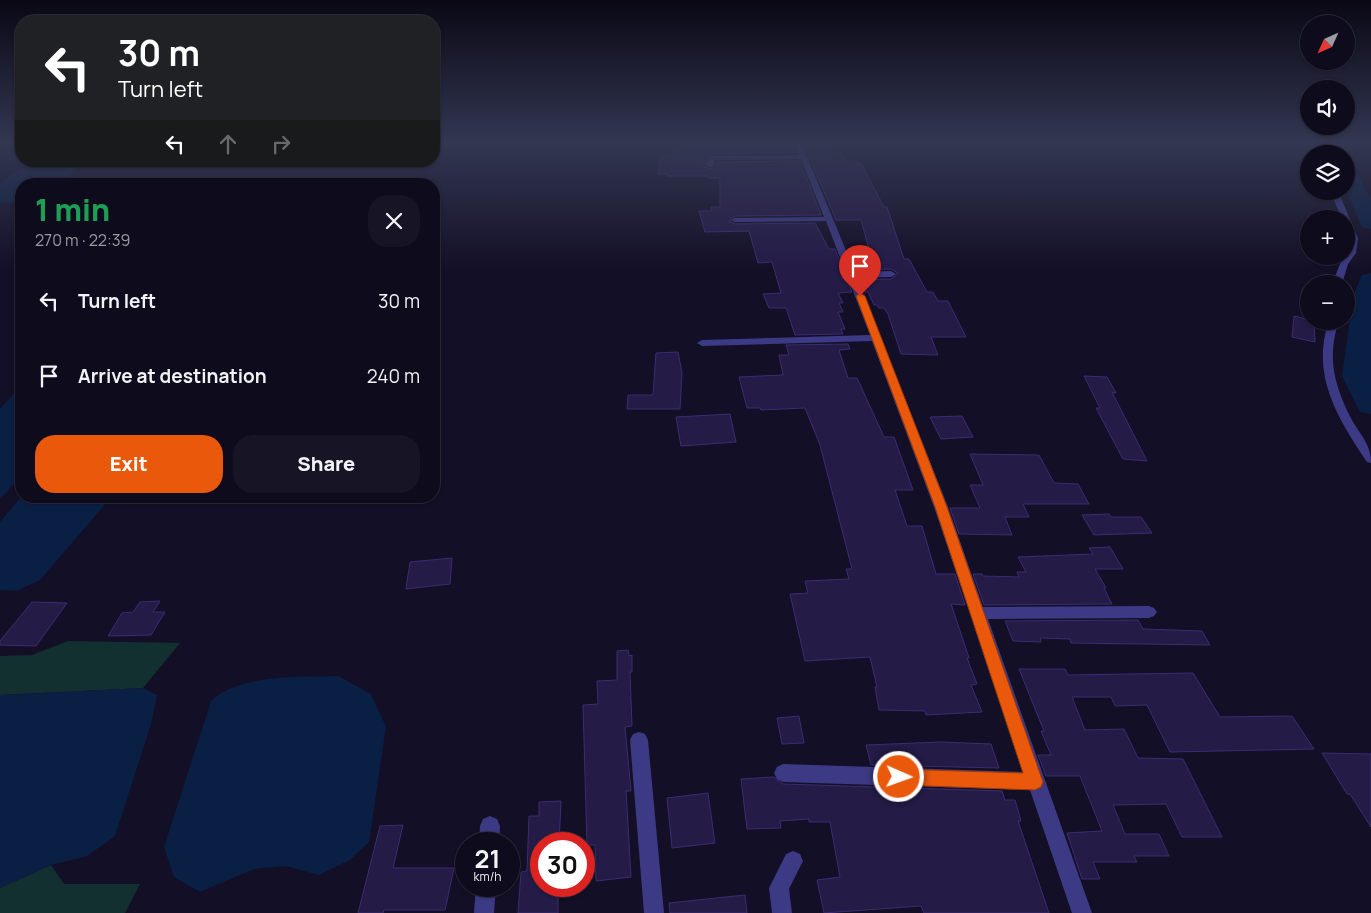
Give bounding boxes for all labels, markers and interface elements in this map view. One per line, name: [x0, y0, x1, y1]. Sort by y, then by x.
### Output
north arrow: [1300, 15, 1355, 70]
map controls: [1300, 15, 1355, 330]
text: 30 m: [118, 29, 200, 77]
icon: left: [35, 35, 100, 100]
text: Turn left: [118, 74, 203, 104]
button: sound: [1300, 80, 1355, 135]
icon: left: [161, 130, 189, 158]
icon: ahead: [214, 130, 242, 158]
icon: right: [267, 130, 295, 158]
button: layers: [1300, 145, 1355, 200]
text: 1 min: [35, 189, 110, 230]
button: close: [368, 195, 420, 247]
button: +: [1300, 210, 1355, 265]
text: 270 m · 22:39: [35, 229, 131, 251]
pin: [839, 245, 881, 296]
icon: arrive: [846, 252, 874, 280]
button: −: [1300, 275, 1355, 330]
icon: left: [35, 287, 63, 315]
text: Turn left: [78, 288, 156, 314]
text: 30 m: [378, 288, 420, 314]
icon: arrive: [35, 362, 63, 390]
text: Arrive at destination: [78, 363, 267, 389]
text: 240 m: [367, 363, 420, 389]
button: Exit: [35, 435, 223, 493]
button: Share: [233, 435, 420, 493]
position arrow: [872, 750, 924, 802]
speed limit sign: 30: [530, 832, 595, 897]
text: 21: [475, 841, 500, 876]
text: km/h: [474, 868, 501, 885]

